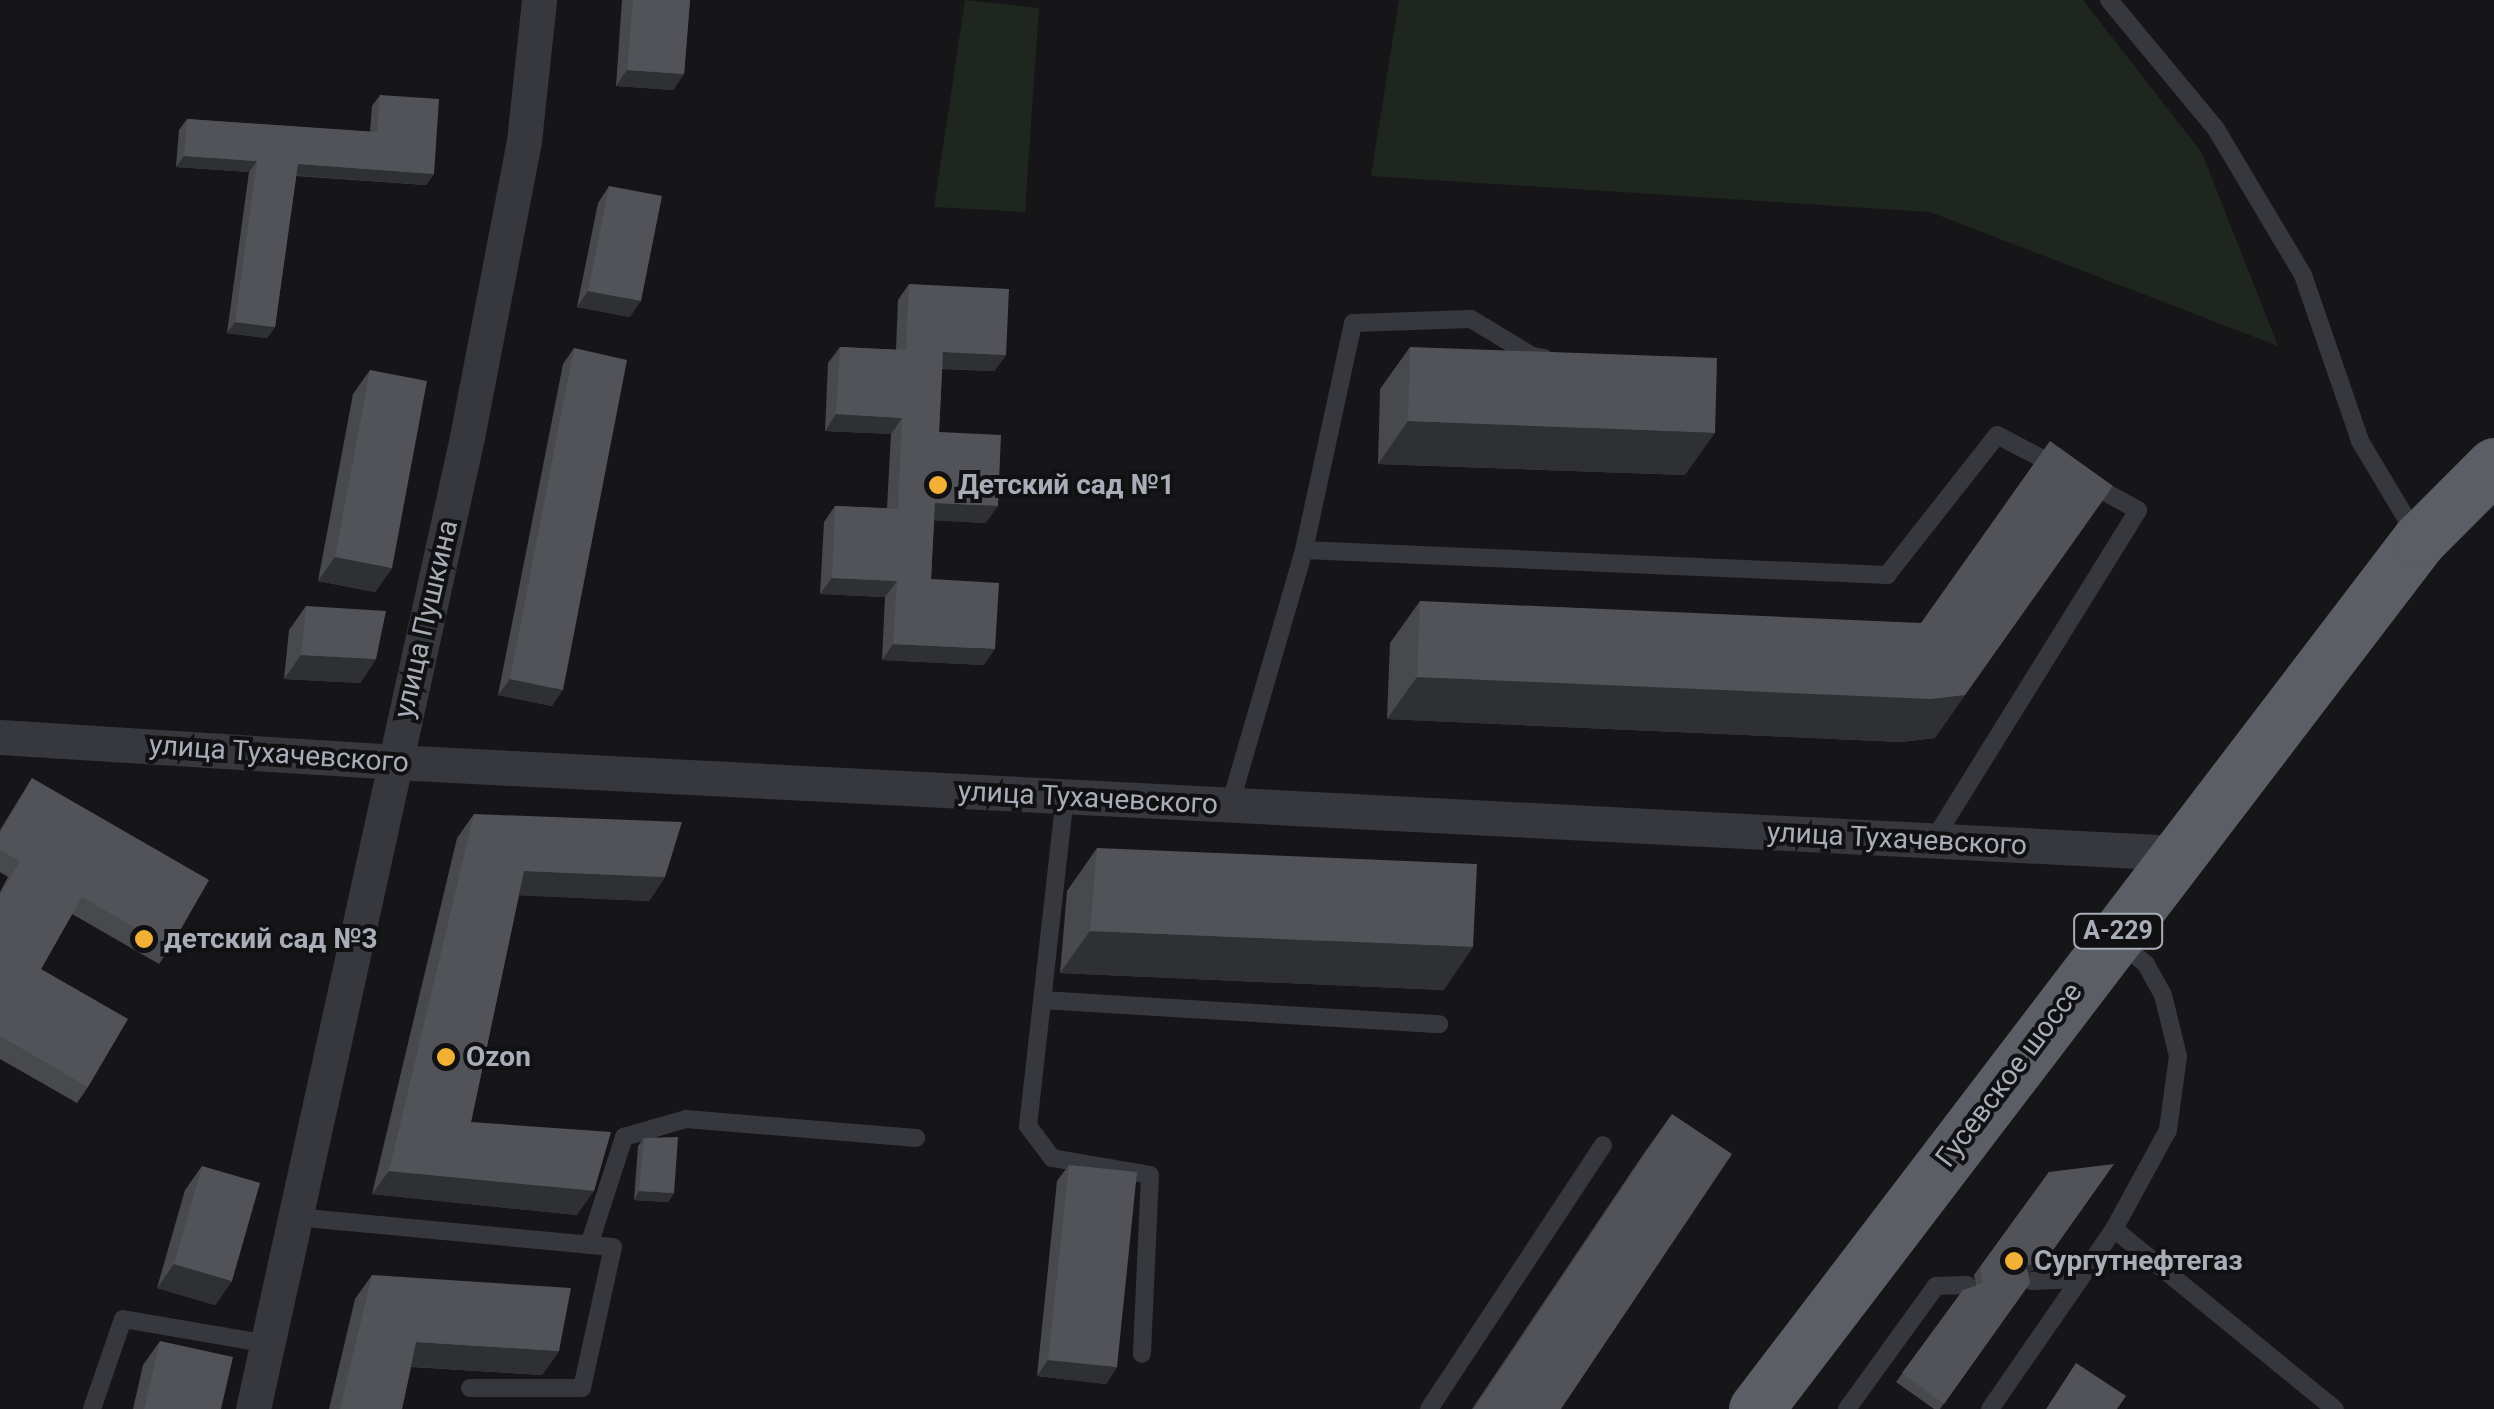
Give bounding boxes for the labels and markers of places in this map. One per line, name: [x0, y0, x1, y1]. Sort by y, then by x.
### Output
place label: Детский сад №1: [958, 468, 1175, 502]
marker: Детский сад №1: [927, 474, 949, 496]
place label: детский сад №3: [164, 922, 378, 956]
marker: детский сад №3: [133, 928, 155, 950]
place label: Ozon: [466, 1040, 531, 1074]
marker: Ozon: [435, 1046, 457, 1068]
place label: Сургутнефтегаз: [2034, 1244, 2243, 1278]
marker: Сургутнефтегаз: [2003, 1250, 2025, 1272]

